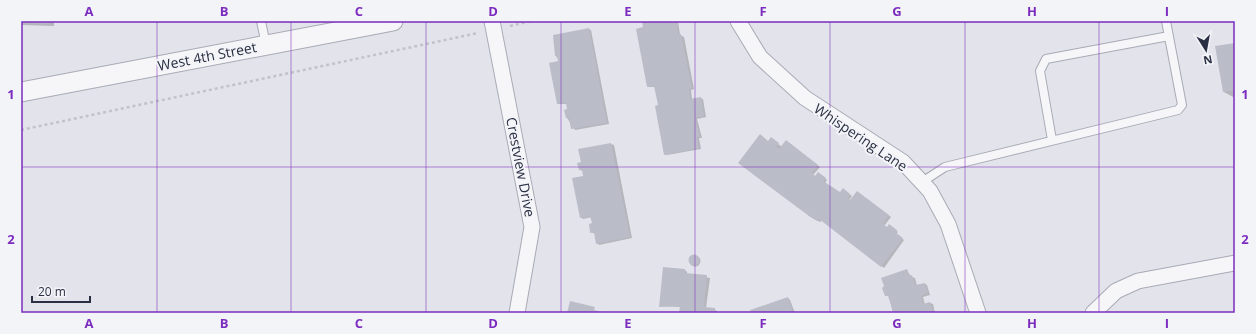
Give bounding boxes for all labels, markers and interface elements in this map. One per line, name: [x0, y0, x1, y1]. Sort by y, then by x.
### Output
text: A: [85, 2, 94, 20]
text: B: [220, 2, 229, 20]
text: C: [355, 2, 363, 20]
text: D: [488, 2, 498, 20]
text: E: [624, 2, 632, 20]
text: F: [759, 2, 767, 20]
text: G: [892, 2, 902, 20]
text: H: [1027, 2, 1037, 20]
text: I: [1165, 2, 1169, 20]
north arrow: [1186, 30, 1226, 70]
street label: West 4th Street: [156, 37, 258, 75]
text: N: [1202, 52, 1214, 69]
text: 1: [7, 85, 15, 103]
text: 1: [1241, 85, 1249, 103]
street label: Whispering Lane: [811, 99, 912, 175]
street label: Crestview Drive: [502, 116, 540, 219]
text: 2: [7, 230, 15, 248]
text: 2: [1241, 230, 1249, 248]
scale bar: [32, 278, 90, 304]
text: 20 m: [38, 283, 66, 300]
text: A: [85, 314, 94, 332]
text: B: [220, 314, 229, 332]
text: C: [355, 314, 363, 332]
text: D: [488, 314, 498, 332]
text: E: [624, 314, 632, 332]
text: F: [759, 314, 767, 332]
text: G: [892, 314, 902, 332]
text: H: [1027, 314, 1037, 332]
text: I: [1165, 314, 1169, 332]

